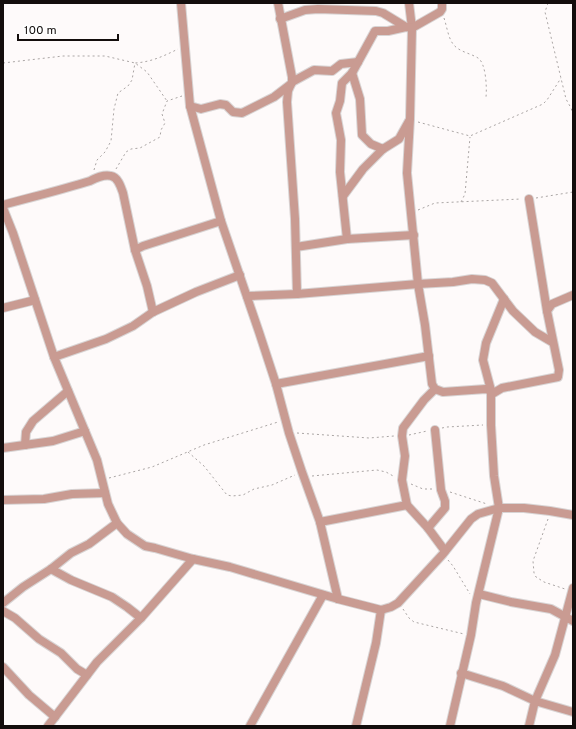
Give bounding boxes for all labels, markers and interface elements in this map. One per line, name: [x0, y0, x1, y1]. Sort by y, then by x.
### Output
scale bar: [18, 16, 118, 42]
text: 100 m: [24, 23, 57, 39]

